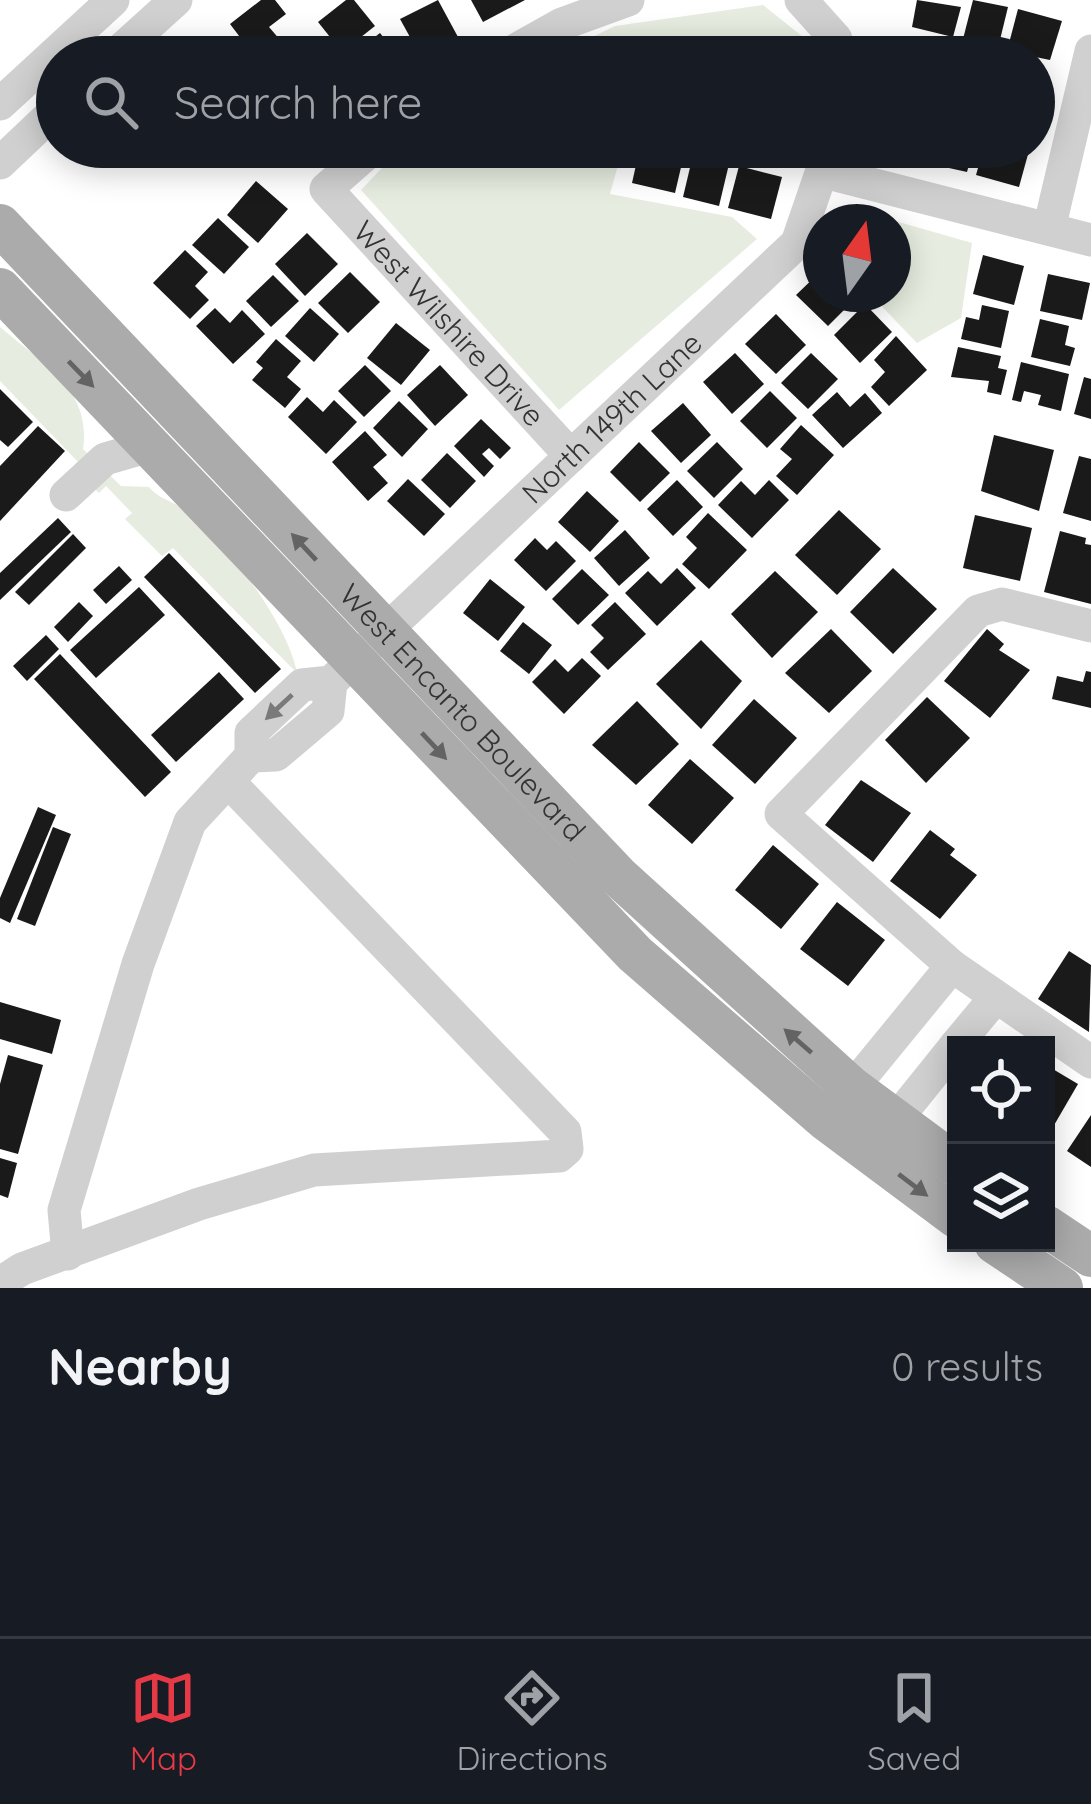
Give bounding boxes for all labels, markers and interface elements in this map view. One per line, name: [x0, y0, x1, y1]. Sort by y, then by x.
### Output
search box: [36, 36, 1055, 168]
icon: search: [78, 69, 144, 135]
text: Search here: [174, 74, 422, 130]
north arrow: [803, 204, 911, 312]
street label: West Wilshire Drive: [345, 212, 553, 434]
street label: North 149th Lane: [514, 324, 710, 511]
one-way arrow: [66, 359, 94, 388]
one-way arrow: [291, 532, 319, 561]
street label: West Encanto Boulevard: [332, 576, 594, 849]
one-way arrow: [264, 693, 293, 720]
one-way arrow: [420, 731, 448, 760]
one-way arrow: [783, 1028, 813, 1055]
map controls: [947, 1036, 1055, 1252]
button: locate: [947, 1036, 1055, 1144]
button: layers: [947, 1144, 1055, 1252]
one-way arrow: [897, 1173, 929, 1197]
text: Nearby: [48, 1334, 232, 1398]
text: 0 results: [891, 1342, 1043, 1391]
tab: Map: [130, 1665, 197, 1778]
tab: Directions: [456, 1665, 608, 1778]
tab: Saved: [867, 1665, 961, 1778]

